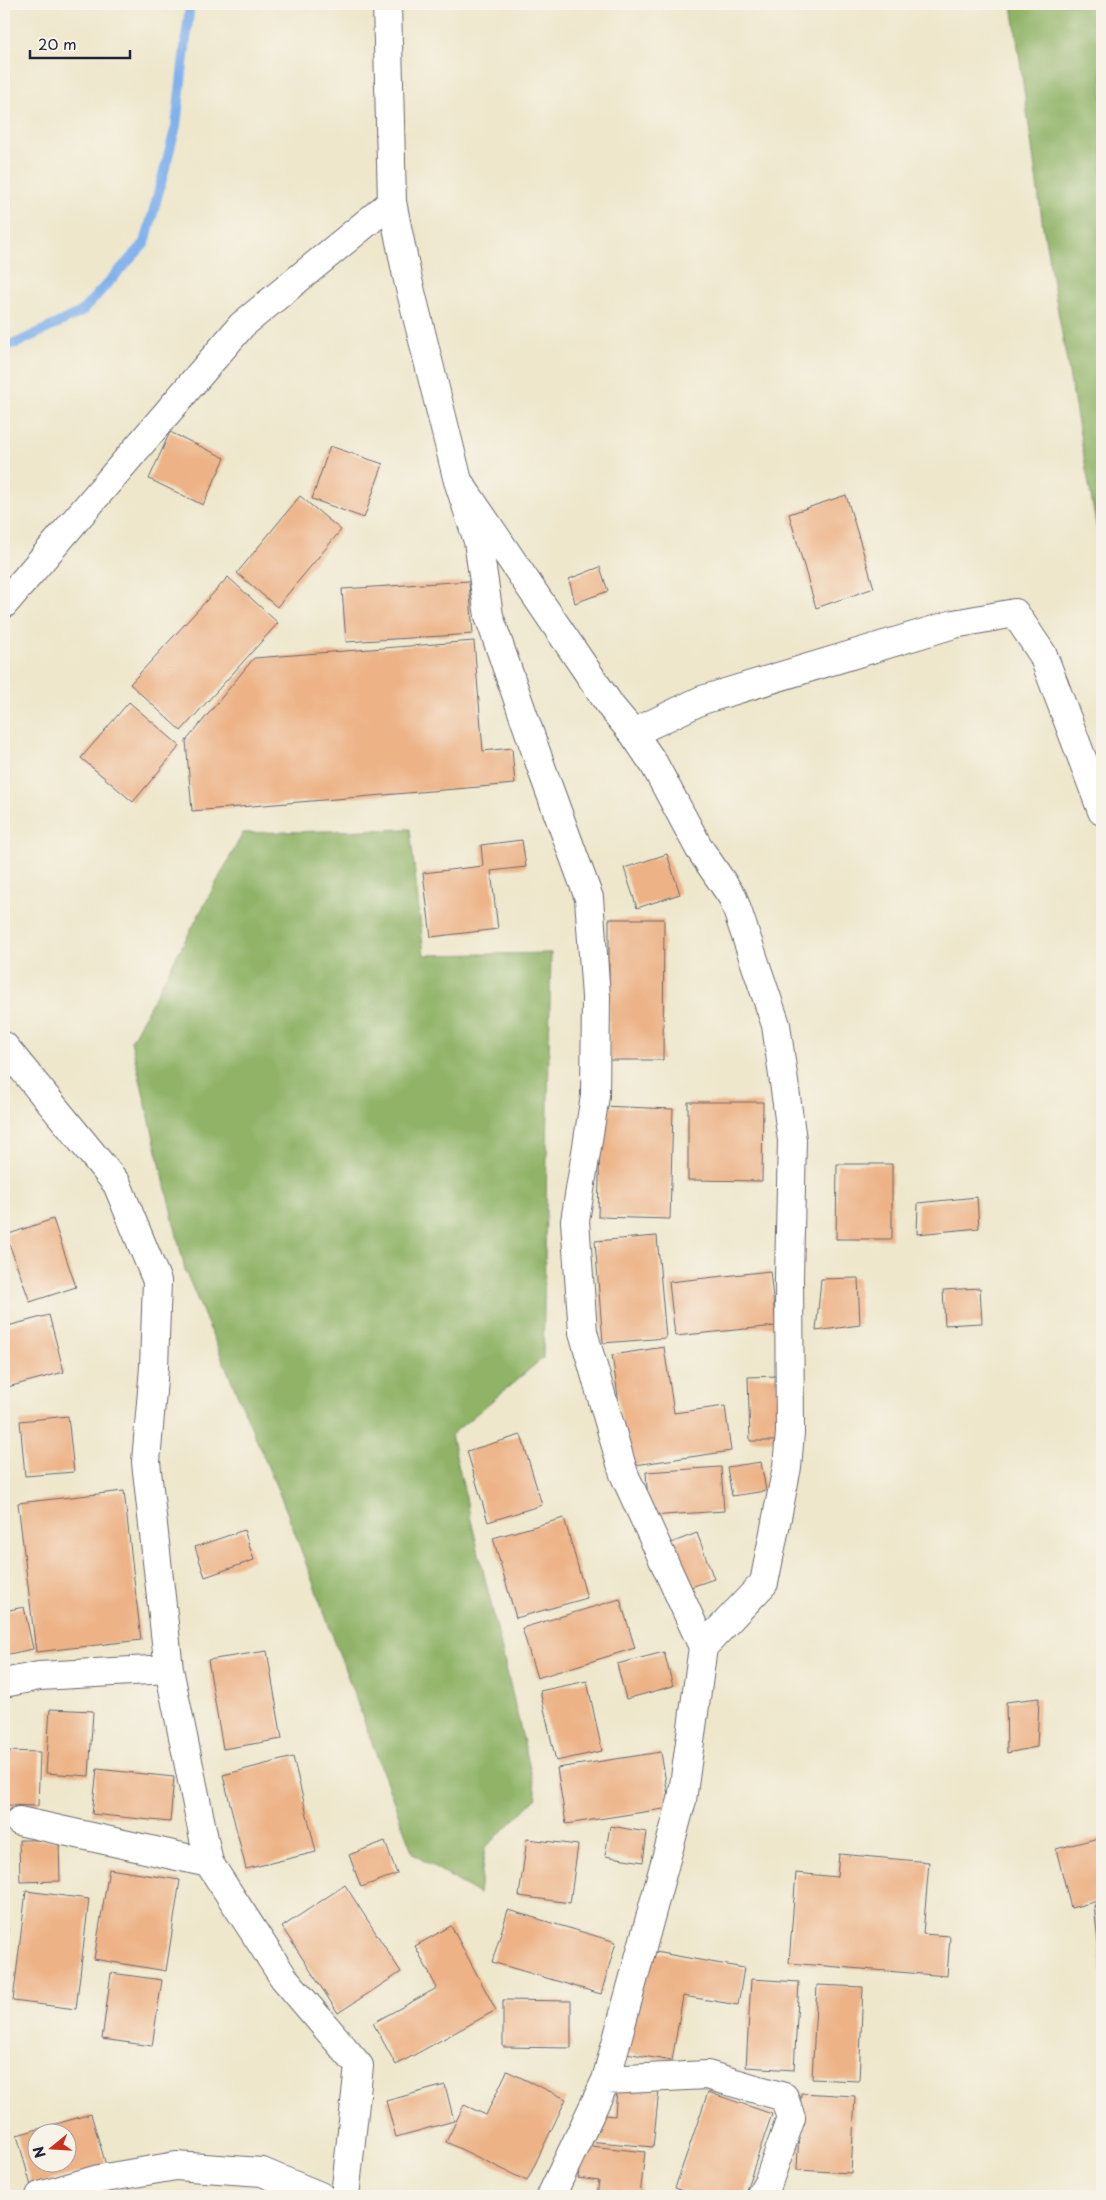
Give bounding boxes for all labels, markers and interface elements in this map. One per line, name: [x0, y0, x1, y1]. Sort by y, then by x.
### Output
scale bar: [30, 28, 130, 60]
text: 20 m: [38, 32, 77, 55]
north arrow: [28, 2122, 78, 2172]
text: N: [27, 2144, 51, 2161]

